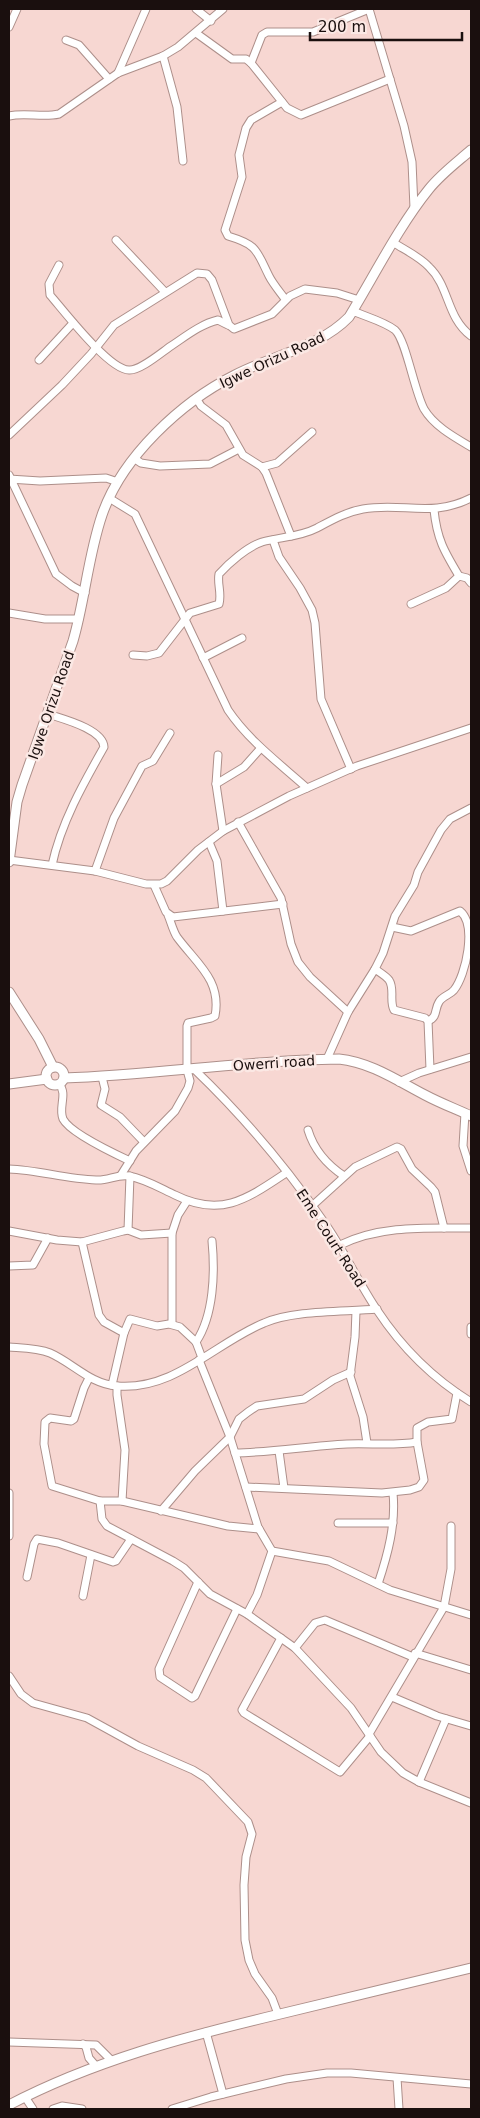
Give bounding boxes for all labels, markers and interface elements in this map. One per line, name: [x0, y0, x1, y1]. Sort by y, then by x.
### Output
scale bar: [310, 10, 462, 42]
text: 200 m: [318, 18, 366, 36]
street label: Igwe Orizu Road: [217, 329, 327, 391]
street label: Igwe Orizu Road: [25, 649, 77, 761]
street label: Owerri road: [232, 1052, 316, 1074]
street label: Eme Court Road: [293, 1186, 369, 1290]

